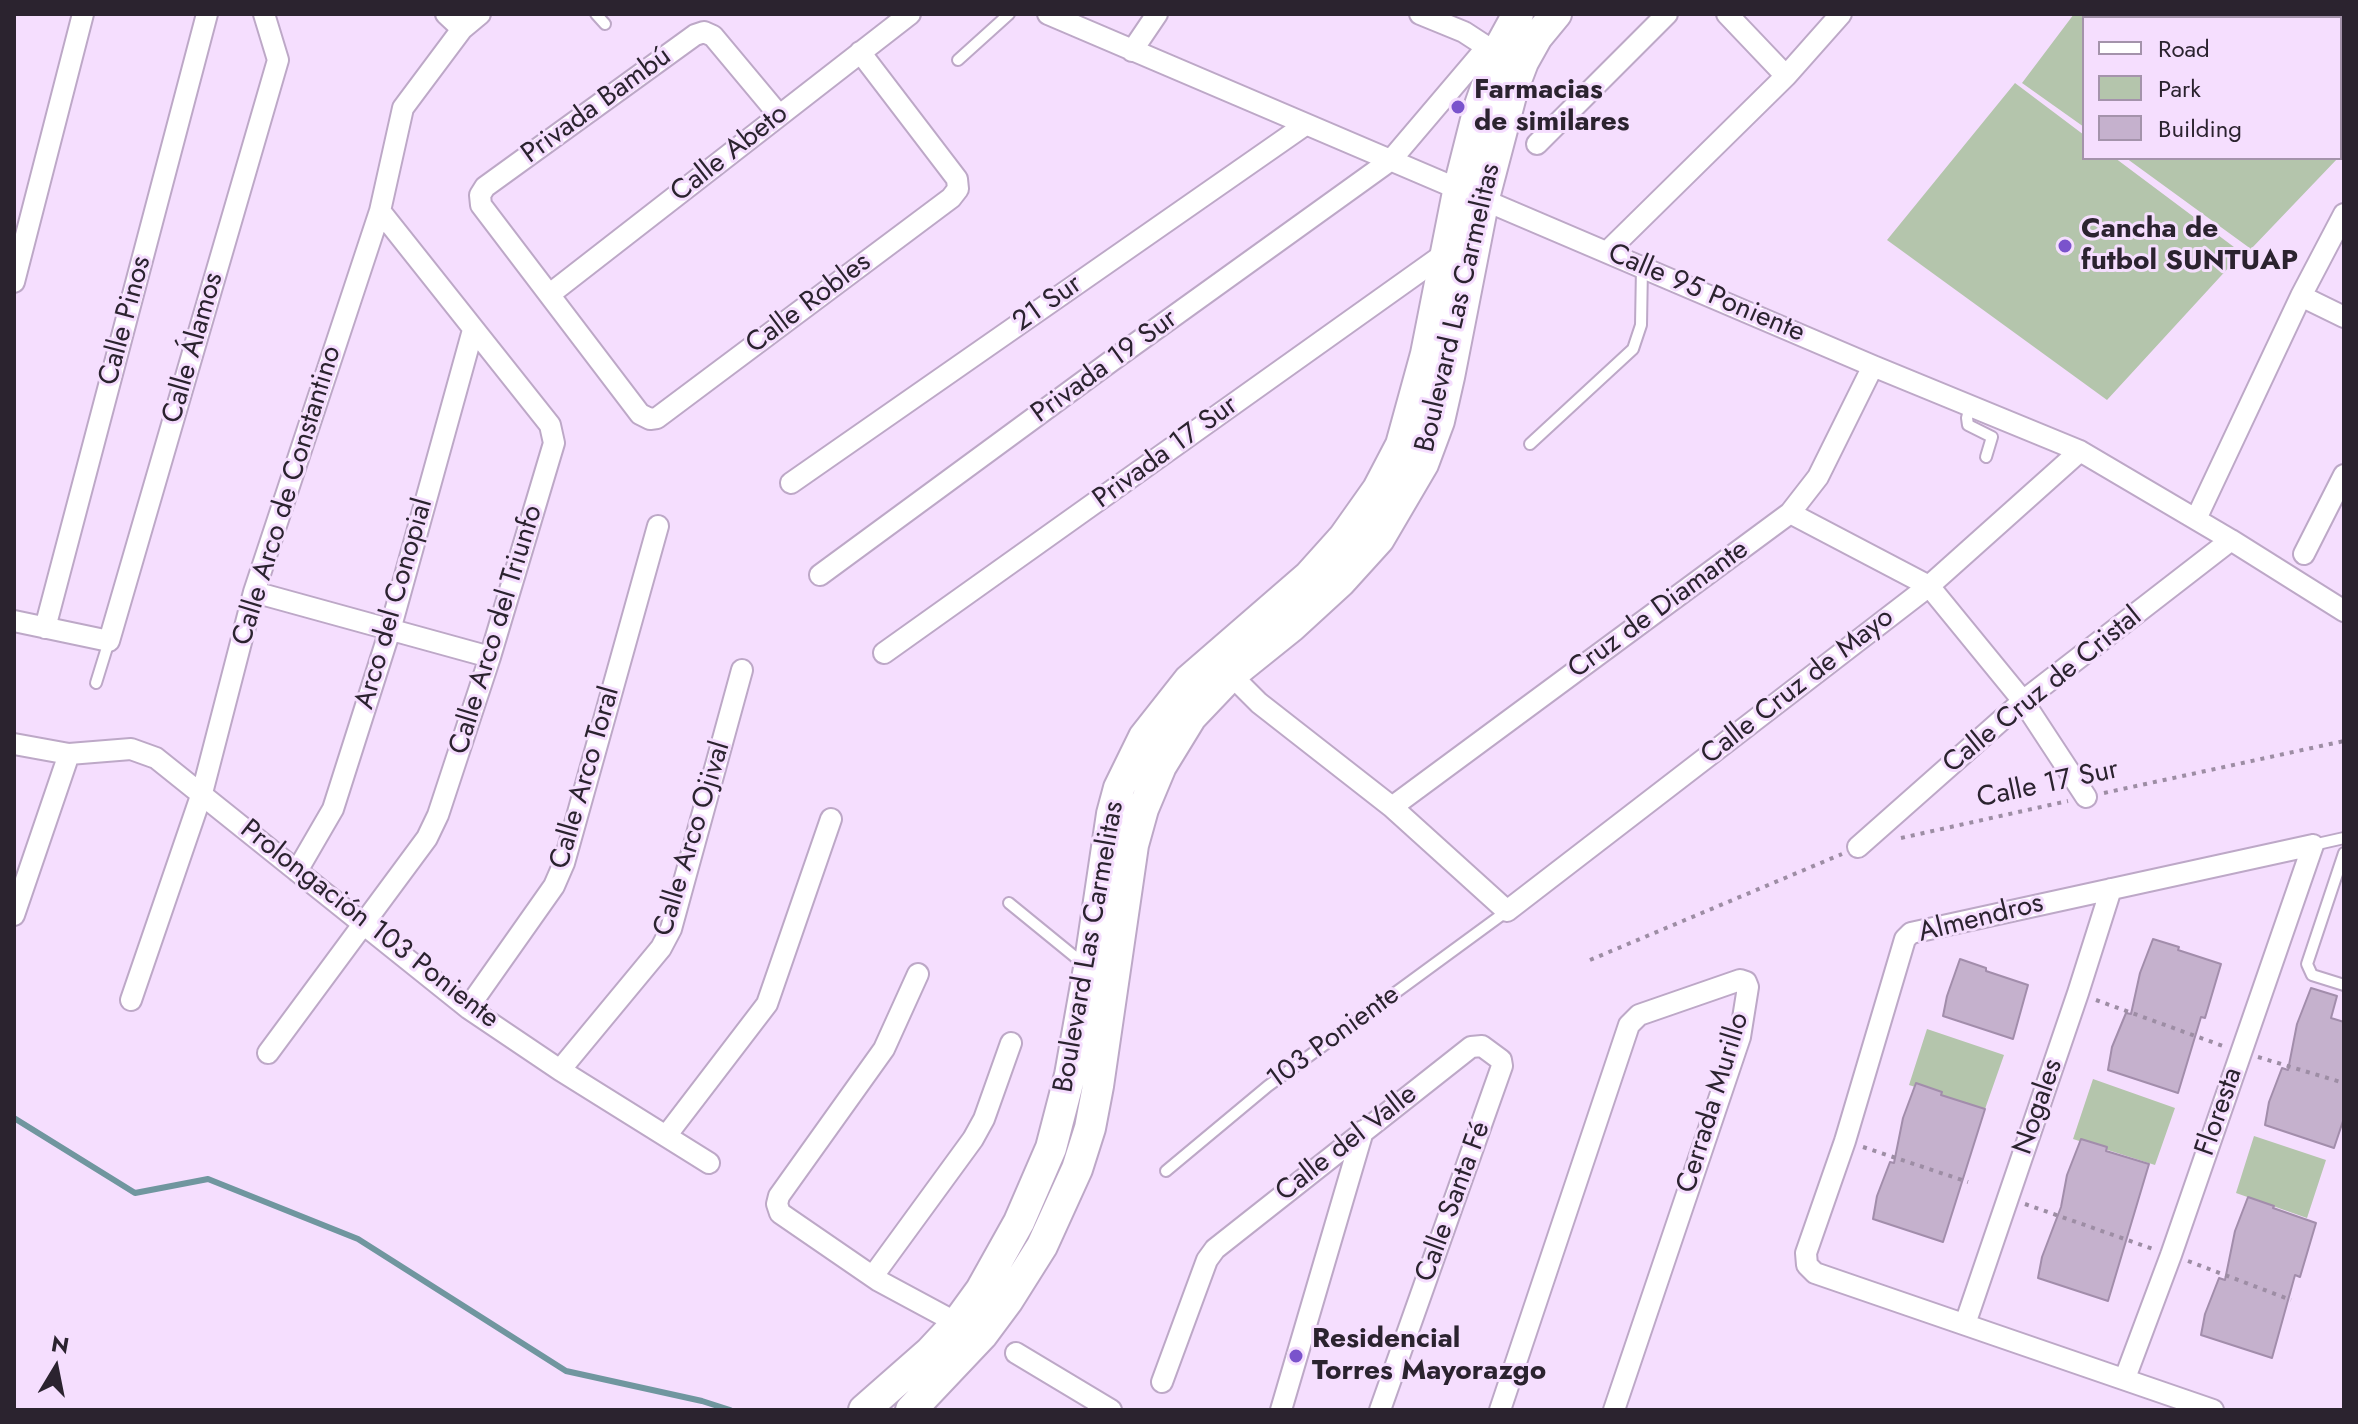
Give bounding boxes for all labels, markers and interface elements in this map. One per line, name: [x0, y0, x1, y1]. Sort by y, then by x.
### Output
legend: [2082, 16, 2342, 160]
text: Road: [2158, 31, 2210, 66]
street label: Privada Bambú: [516, 40, 678, 172]
text: Park: [2158, 71, 2201, 106]
place label: Farmacias de similares: [1474, 74, 1629, 140]
street label: Calle Abeto: [665, 98, 795, 210]
marker: Farmacias de similares: [1449, 98, 1467, 116]
text: Building: [2158, 111, 2242, 146]
street label: Boulevard Las Carmelitas: [1409, 160, 1509, 456]
place label: Cancha de futbol SUNTUAP: [2081, 213, 2298, 279]
street label: Calle 95 Poniente: [1602, 237, 1810, 351]
marker: Cancha de futbol SUNTUAP: [2056, 237, 2074, 255]
street label: Calle Robles: [740, 246, 878, 362]
street label: Calle Pinos: [93, 253, 159, 389]
street label: 21 Sur: [1007, 268, 1089, 340]
street label: Calle Álamos: [156, 269, 232, 427]
street label: Privada 19 Sur: [1026, 303, 1184, 431]
street label: Calle Arco de Constantino: [226, 342, 350, 650]
street label: Privada 17 Sur: [1087, 389, 1245, 517]
street label: Arco del Conopial: [349, 495, 441, 713]
street label: Calle Arco del Triunfo: [443, 501, 551, 759]
street label: Cruz de Diamante: [1562, 533, 1756, 687]
street label: Calle Cruz de Mayo: [1695, 601, 1901, 773]
street label: Calle Cruz de Cristal: [1937, 601, 2149, 781]
street label: Calle Arco Toral: [544, 683, 628, 873]
street label: Calle Arco Ojival: [647, 738, 739, 940]
street label: Calle 17 Sur: [1974, 754, 2122, 816]
street label: Boulevard Las Carmelitas: [1048, 799, 1132, 1095]
street label: Prolongación 103 Poniente: [233, 813, 505, 1037]
street label: Almendros: [1915, 887, 2047, 951]
street label: 103 Poniente: [1261, 979, 1407, 1097]
street label: Cerrada Murillo: [1671, 1009, 1757, 1197]
street label: Nogales: [2007, 1055, 2071, 1159]
street label: Floresta: [2189, 1064, 2251, 1160]
street label: Calle del Valle: [1270, 1078, 1424, 1210]
street label: Calle Santa Fé: [1409, 1117, 1499, 1287]
place label: Residencial Torres Mayorazgo: [1312, 1323, 1546, 1389]
text: N: [49, 1327, 72, 1362]
north arrow: [16, 1328, 96, 1408]
marker: Residencial Torres Mayorazgo: [1287, 1347, 1305, 1365]

